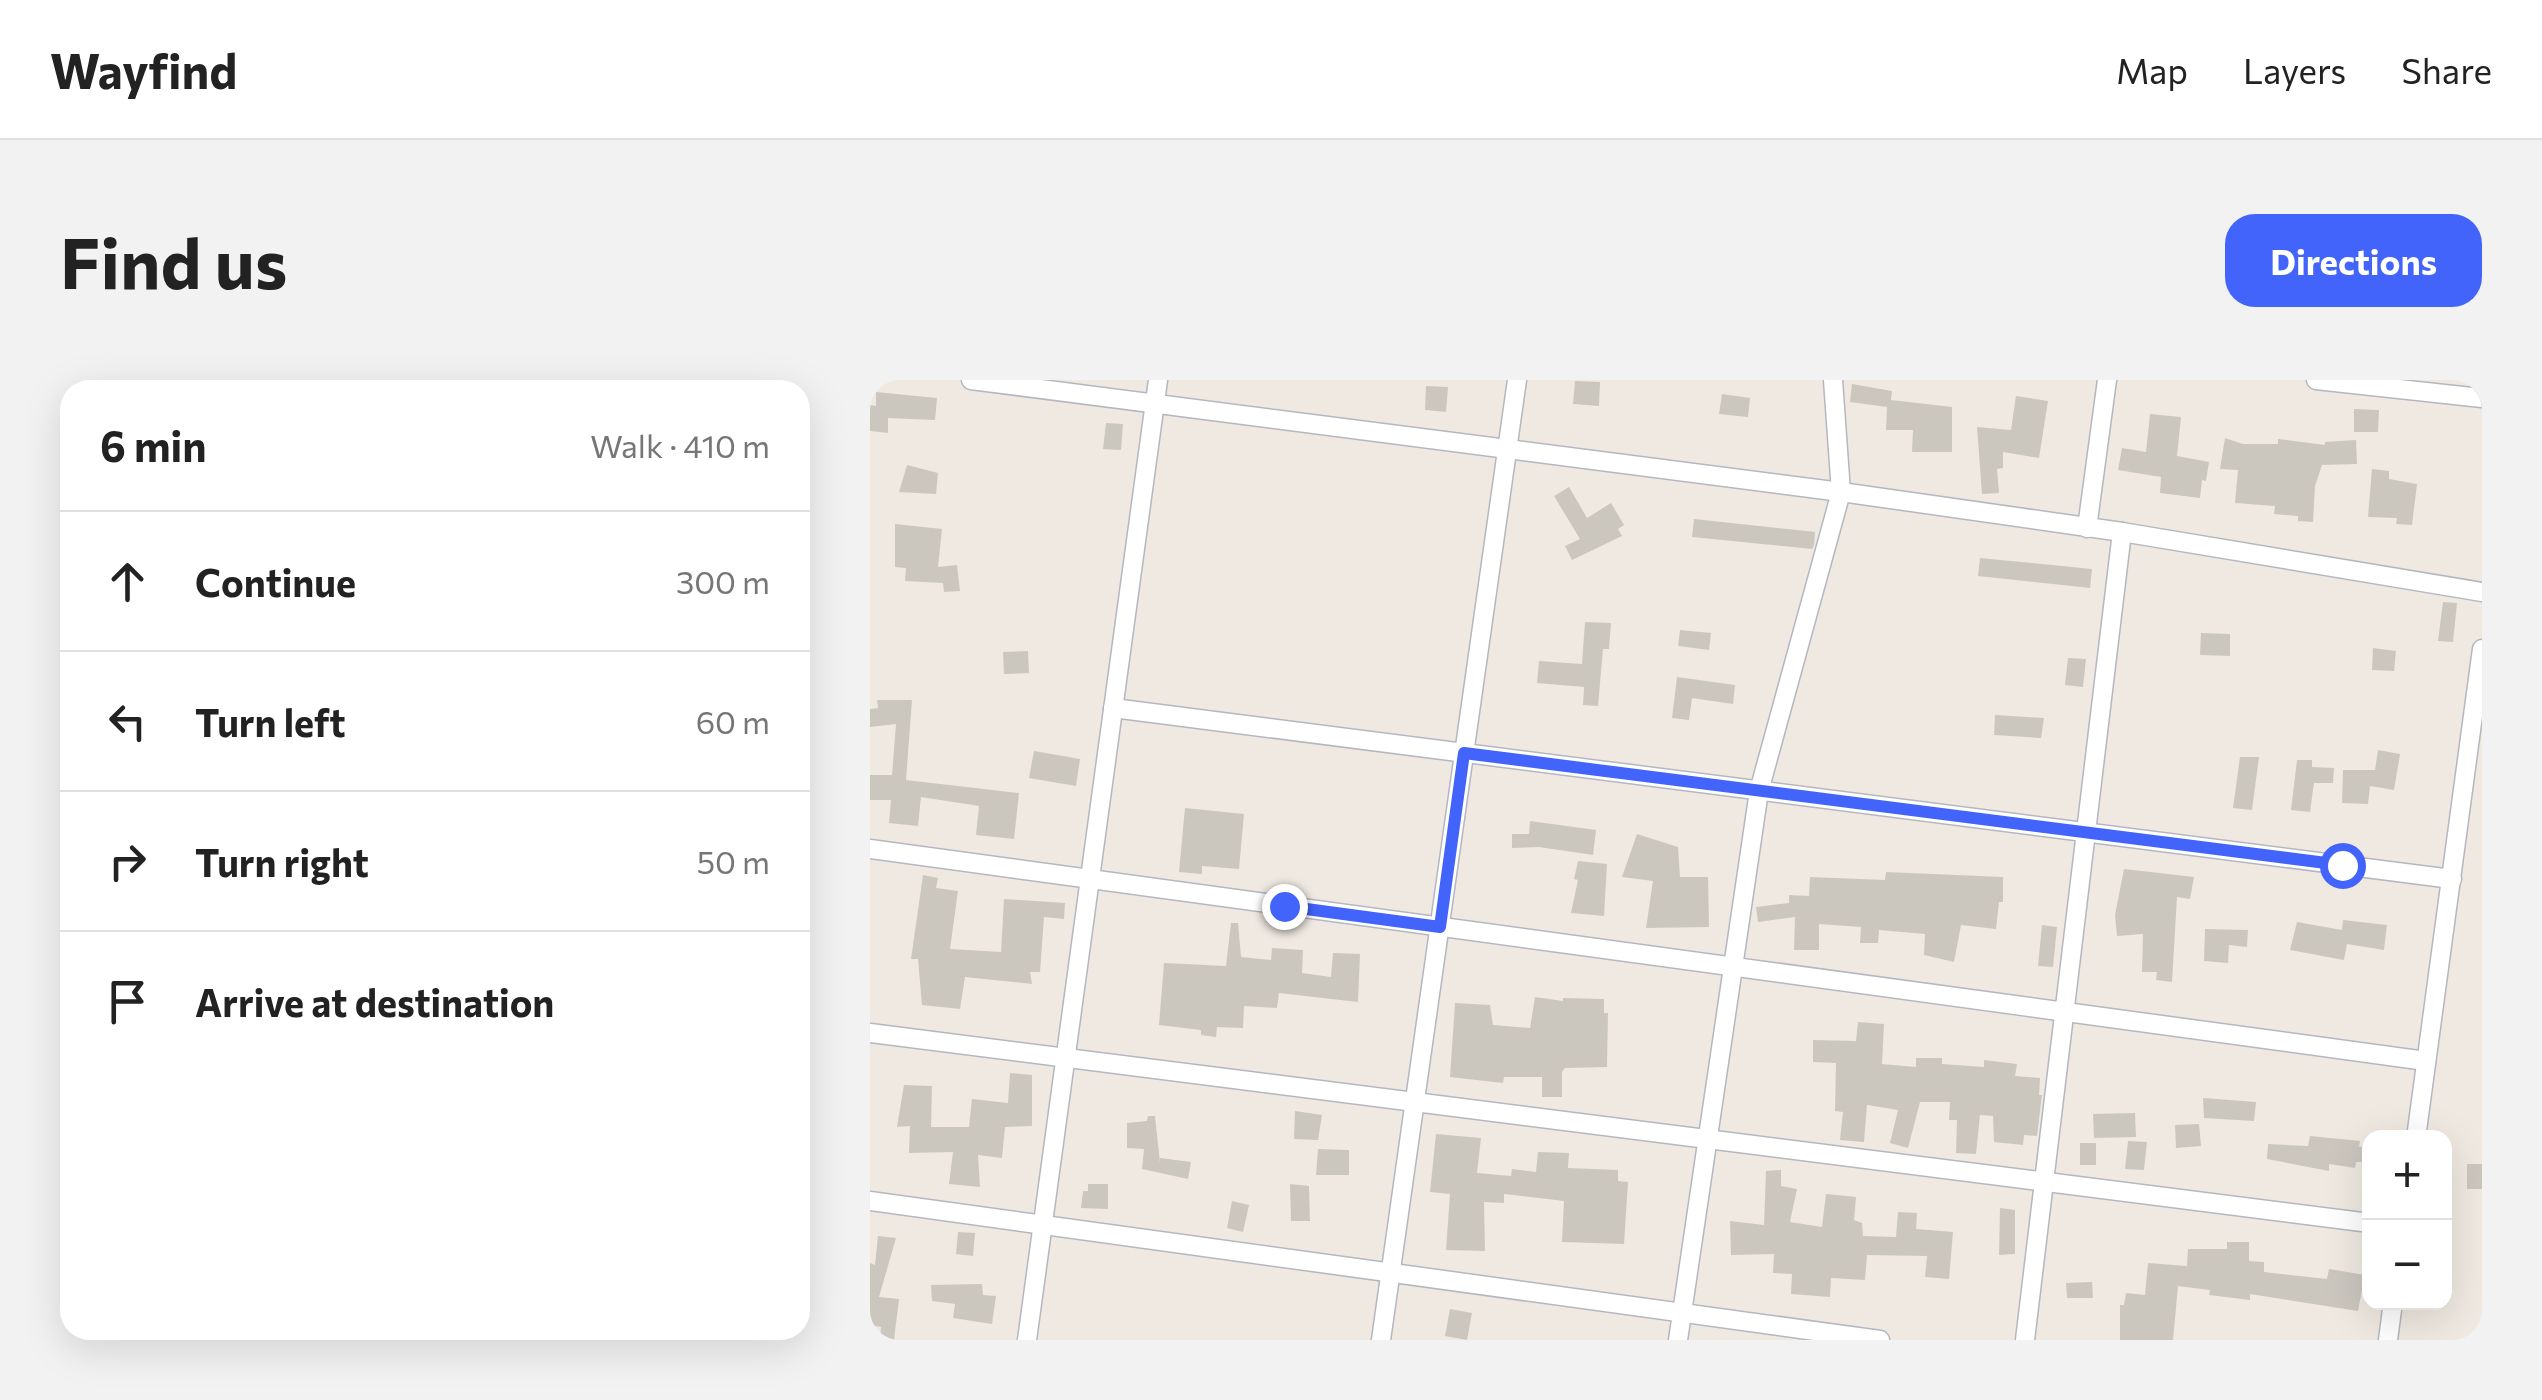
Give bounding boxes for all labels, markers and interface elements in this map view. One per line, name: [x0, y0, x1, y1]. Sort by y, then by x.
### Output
text: Wayfind: [50, 40, 237, 99]
text: Map: [2116, 48, 2188, 91]
text: Layers: [2243, 48, 2346, 91]
text: Share: [2401, 48, 2492, 91]
button: Directions: [2225, 214, 2482, 307]
text: Find us: [60, 218, 287, 303]
text: 6 min: [100, 419, 207, 471]
text: Walk · 410 m: [590, 425, 770, 465]
icon: ahead: [100, 554, 155, 609]
text: Continue: [195, 558, 356, 605]
text: 300 m: [676, 561, 770, 601]
icon: left: [100, 694, 155, 749]
text: Turn left: [195, 698, 346, 745]
text: 60 m: [696, 701, 770, 741]
icon: right: [100, 834, 155, 889]
text: Turn right: [195, 838, 369, 885]
text: 50 m: [697, 841, 770, 881]
route start: [2320, 843, 2366, 889]
route end: [1262, 884, 1308, 930]
icon: arrive: [100, 974, 155, 1029]
text: Arrive at destination: [195, 978, 554, 1025]
map controls: [2362, 1130, 2452, 1310]
button: +: [2362, 1130, 2452, 1220]
button: −: [2362, 1220, 2452, 1310]

